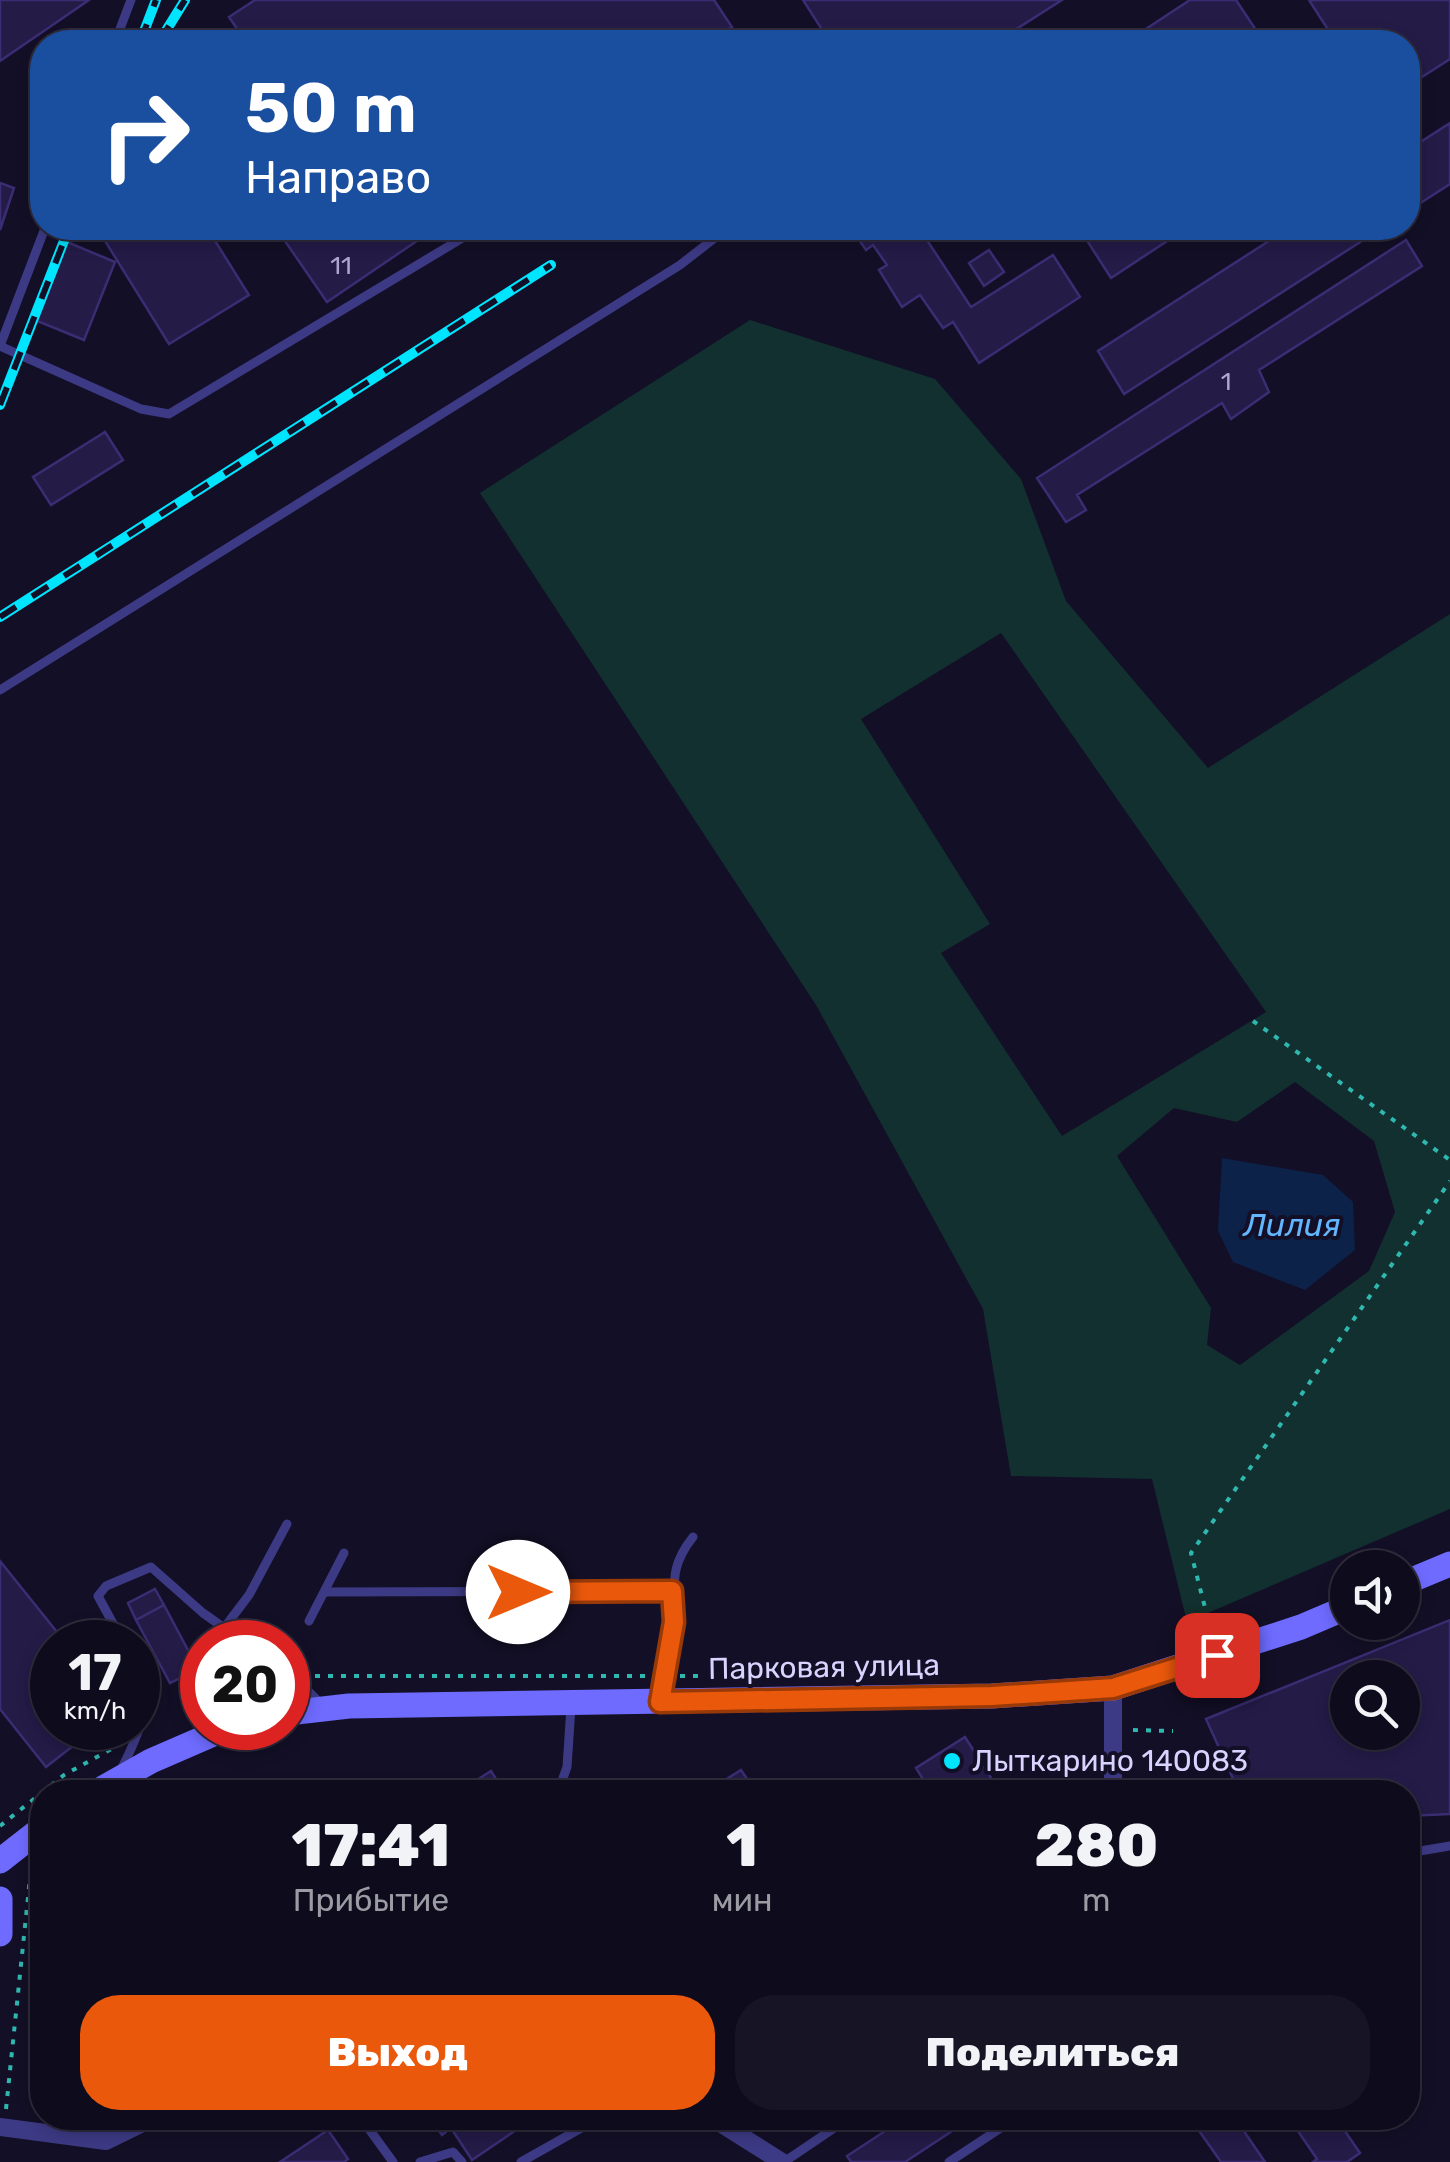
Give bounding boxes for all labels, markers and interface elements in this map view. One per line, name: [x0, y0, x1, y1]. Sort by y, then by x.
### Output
text: 50 m: [245, 67, 417, 150]
icon: right: [80, 70, 210, 200]
text: Направо: [245, 151, 431, 204]
house number: 11: [330, 251, 352, 280]
house number: 1: [1221, 367, 1231, 396]
water label: Лилия: [1242, 1206, 1340, 1244]
position arrow: [466, 1540, 570, 1644]
map controls: [1330, 1550, 1420, 1750]
button: sound: [1330, 1550, 1420, 1640]
pin: [1175, 1613, 1260, 1698]
speed limit sign: 20: [180, 1620, 310, 1750]
icon: arrive: [1190, 1628, 1245, 1683]
text: 17: [68, 1643, 122, 1703]
street label: Парковая улица: [708, 1647, 940, 1687]
button: search: [1330, 1660, 1420, 1750]
text: km/h: [64, 1696, 126, 1725]
place label: Лыткарино 140083: [972, 1743, 1248, 1779]
marker: Лыткарино 140083: [941, 1750, 963, 1772]
text: 17:41: [292, 1810, 450, 1881]
text: 1: [726, 1810, 758, 1881]
text: 280: [1034, 1810, 1158, 1881]
text: Прибытие: [293, 1881, 449, 1919]
text: мин: [712, 1881, 773, 1919]
text: m: [1082, 1881, 1111, 1919]
button: Выход: [80, 1995, 715, 2110]
button: Поделиться: [735, 1995, 1370, 2110]

